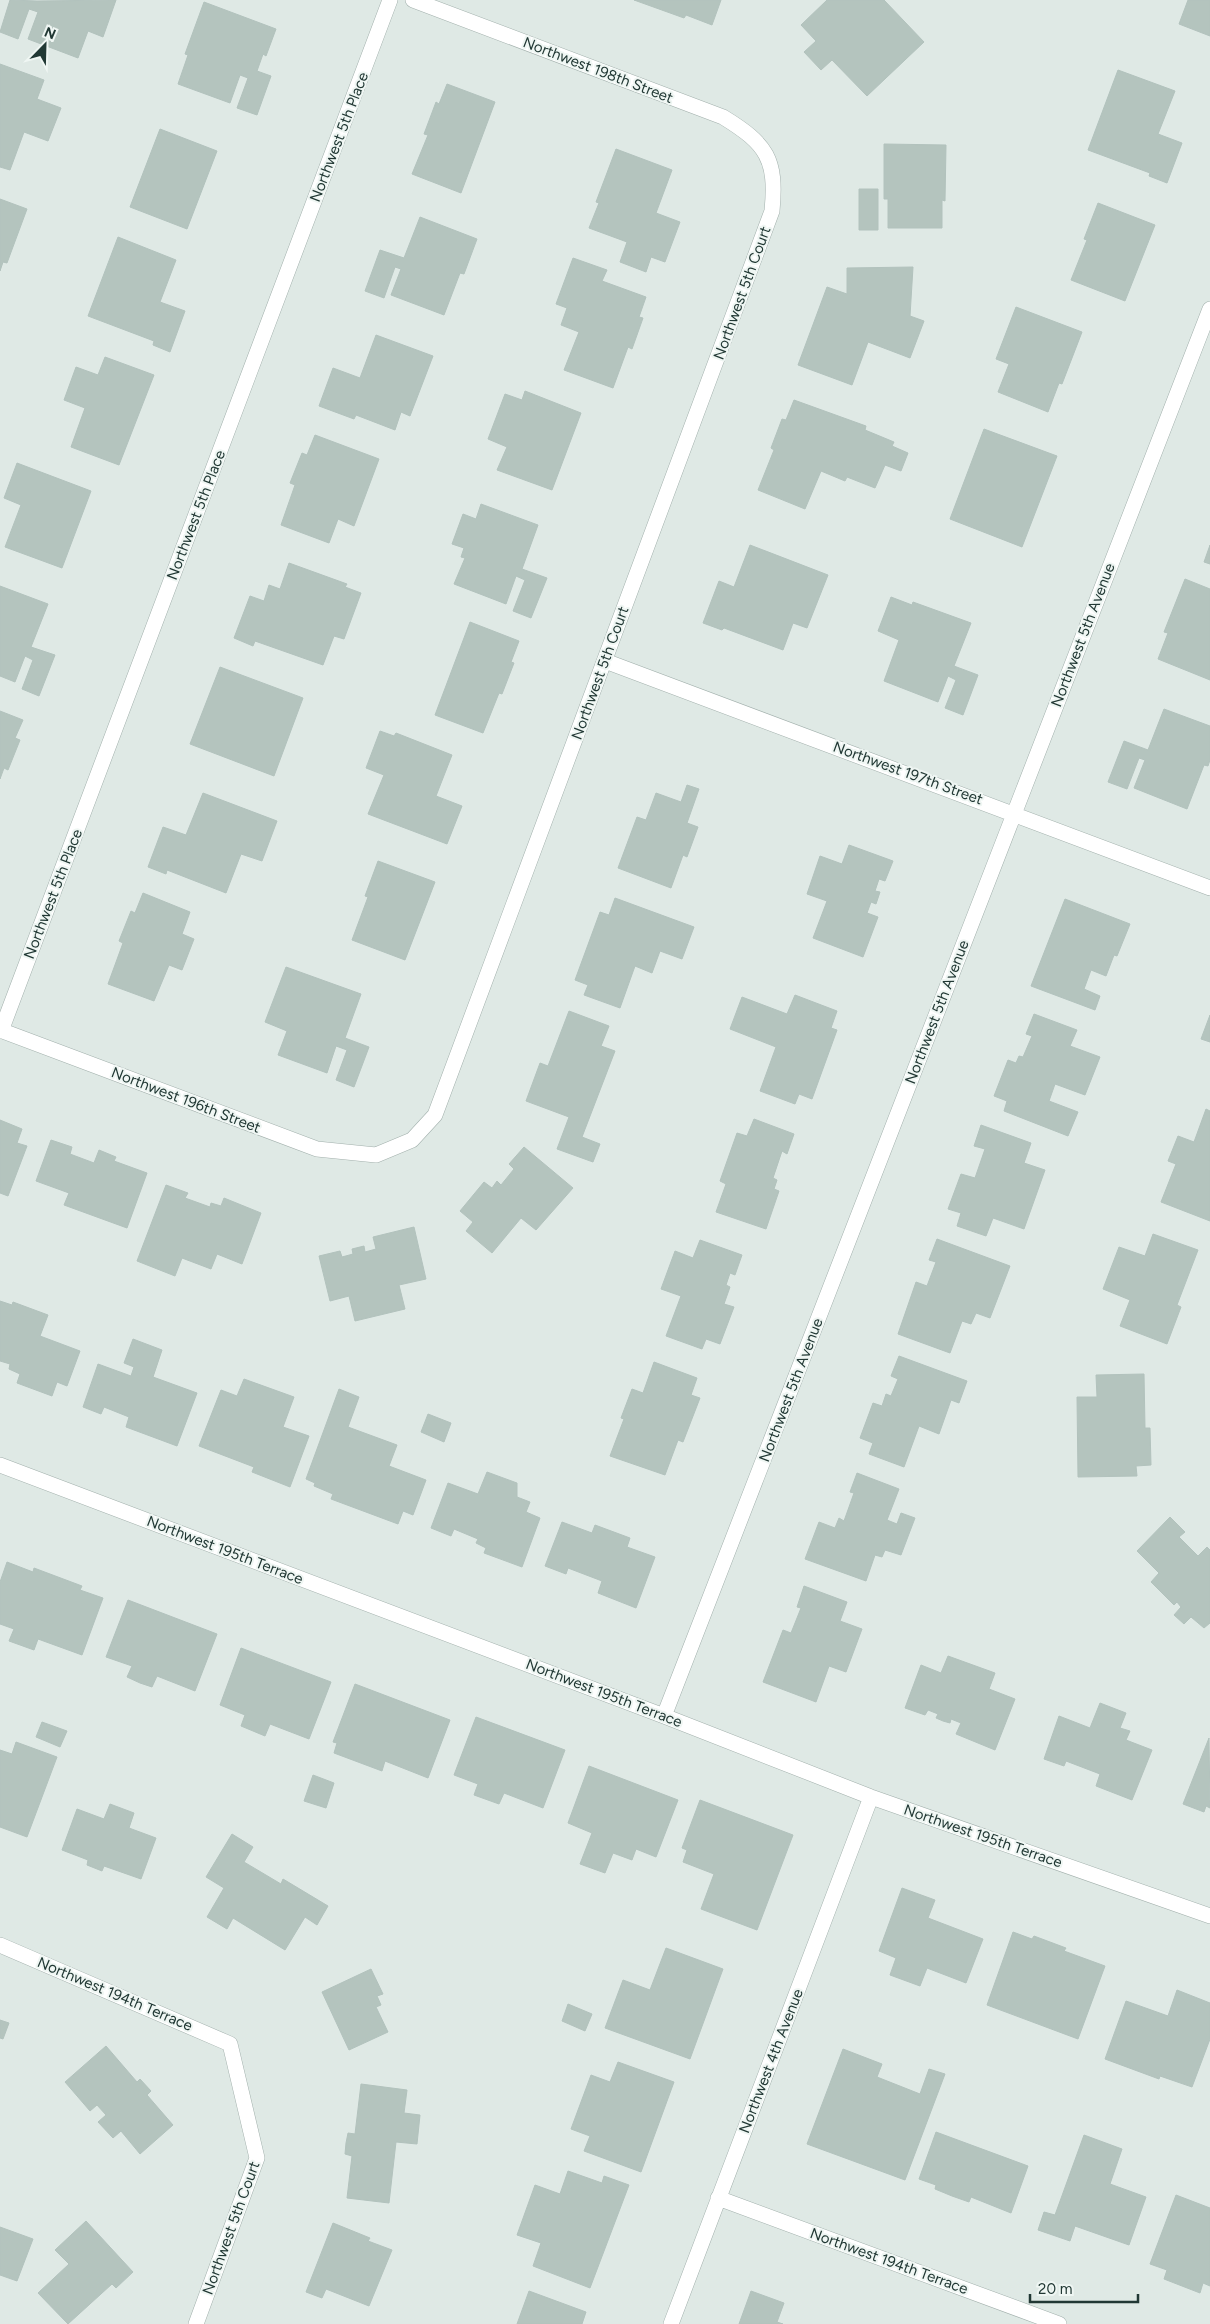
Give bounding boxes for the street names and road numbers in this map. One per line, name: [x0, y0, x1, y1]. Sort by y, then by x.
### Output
street label: Northwest 198th Street: [521, 33, 676, 107]
street label: Northwest 5th Place: [306, 69, 372, 205]
street label: Northwest 5th Court: [710, 224, 775, 362]
street label: Northwest 5th Place: [163, 447, 229, 583]
street label: Northwest 5th Avenue: [1047, 561, 1119, 709]
street label: Northwest 5th Court: [568, 604, 633, 742]
street label: Northwest 197th Street: [831, 738, 986, 809]
street label: Northwest 5th Place: [20, 826, 86, 962]
street label: Northwest 5th Avenue: [901, 938, 973, 1086]
street label: Northwest 196th Street: [109, 1063, 263, 1137]
street label: Northwest 5th Avenue: [755, 1316, 827, 1464]
street label: Northwest 195th Terrace: [144, 1512, 306, 1588]
street label: Northwest 195th Terrace: [523, 1655, 685, 1731]
street label: Northwest 195th Terrace: [902, 1800, 1064, 1872]
street label: Northwest 194th Terrace: [35, 1953, 195, 2035]
street label: Northwest 4th Avenue: [735, 1986, 807, 2136]
street label: Northwest 5th Court: [199, 2159, 264, 2297]
street label: Northwest 194th Terrace: [808, 2224, 970, 2298]

